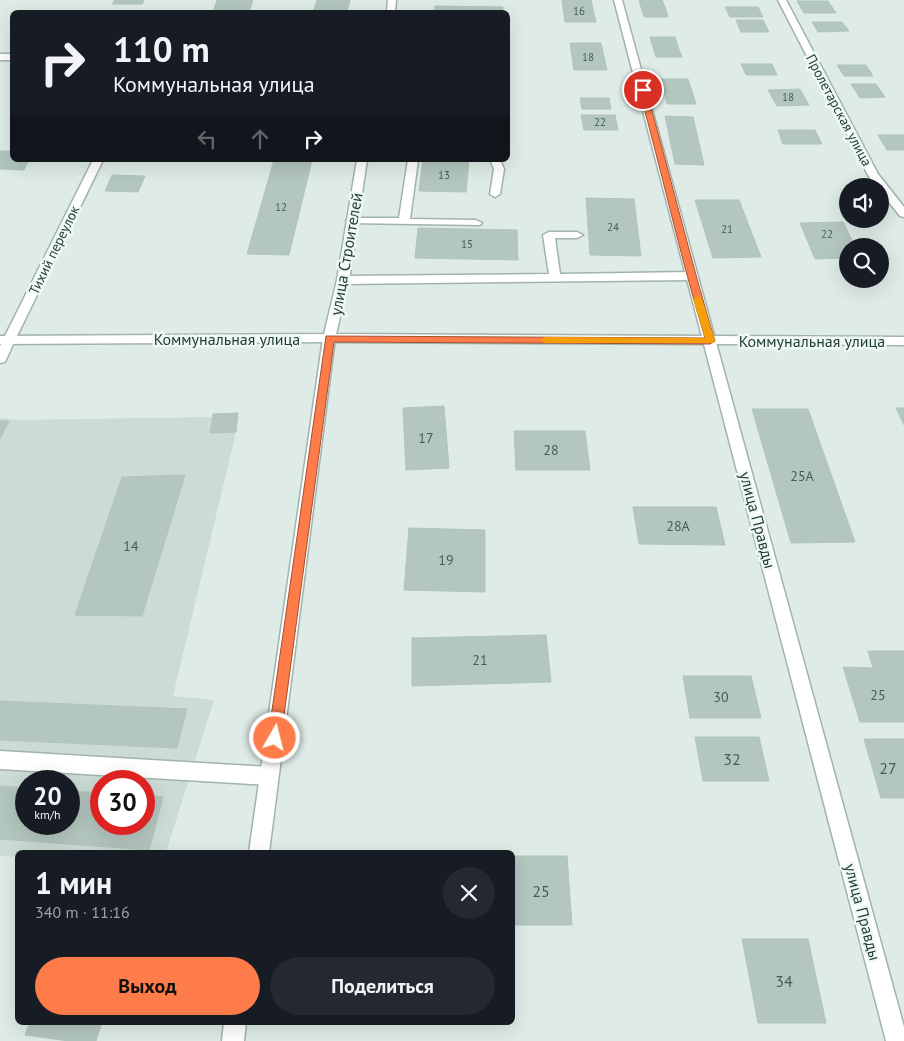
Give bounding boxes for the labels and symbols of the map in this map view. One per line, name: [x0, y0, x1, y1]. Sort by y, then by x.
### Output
house number: 16: [573, 4, 585, 18]
house number: 18: [582, 50, 594, 64]
street label: Пролетарская улица: [802, 51, 876, 169]
pin: [622, 69, 664, 111]
house number: 18: [782, 90, 794, 104]
house number: 22: [594, 115, 606, 129]
house number: 13: [438, 168, 450, 182]
street label: улица Строителей: [325, 191, 367, 317]
house number: 12: [275, 200, 287, 214]
street label: Тихий переулок: [25, 202, 83, 297]
house number: 24: [607, 220, 619, 234]
house number: 21: [721, 222, 733, 236]
house number: 22: [821, 227, 833, 241]
house number: 15: [461, 237, 473, 251]
street label: Коммунальная улица: [154, 329, 300, 349]
street label: Коммунальная улица: [739, 331, 885, 351]
house number: 17: [418, 429, 434, 447]
house number: 28: [543, 441, 559, 459]
house number: 25А: [790, 467, 815, 485]
street label: улица Правды: [735, 469, 781, 571]
house number: 28А: [666, 517, 691, 535]
house number: 14: [123, 537, 139, 555]
house number: 19: [438, 551, 454, 569]
house number: 21: [472, 651, 488, 669]
house number: 25: [870, 686, 886, 704]
house number: 30: [713, 688, 729, 706]
position arrow: [248, 711, 300, 763]
house number: 32: [723, 749, 741, 769]
house number: 27: [879, 758, 897, 778]
speed limit sign: 30: [90, 770, 155, 835]
street label: улица Правды: [840, 861, 886, 963]
house number: 25: [532, 881, 550, 901]
house number: 34: [775, 971, 793, 991]

